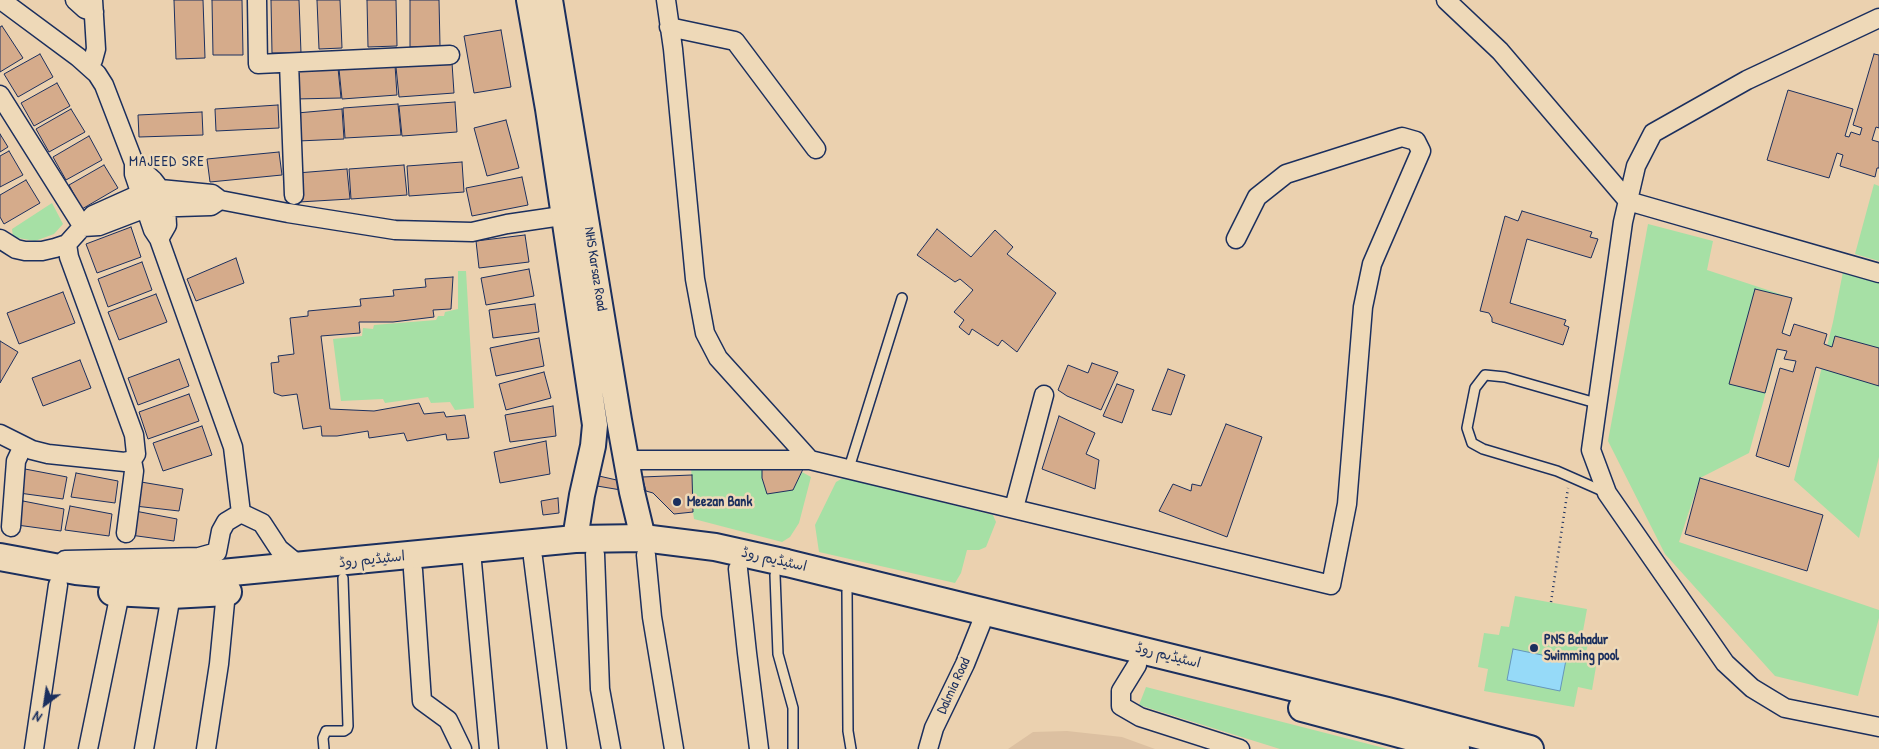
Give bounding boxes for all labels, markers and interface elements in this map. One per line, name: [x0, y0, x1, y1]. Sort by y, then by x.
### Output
district label: MAJEED SRE: [128, 153, 206, 171]
street label: NHS Karsaz Road: [580, 226, 610, 312]
place label: Meezan Bank: [687, 494, 752, 510]
marker: Meezan Bank: [671, 496, 683, 508]
street label: اسٹیڈیم روڈ: [740, 544, 808, 576]
street label: اسٹیڈیم روڈ: [338, 548, 406, 572]
place label: PNS Bahadur Swimming pool: [1544, 632, 1619, 664]
street label: اسٹیڈیم روڈ: [1134, 640, 1202, 672]
marker: PNS Bahadur Swimming pool: [1528, 642, 1540, 654]
street label: Dalmia Road: [934, 655, 974, 717]
north arrow: [20, 679, 70, 729]
text: N: [29, 707, 45, 727]

